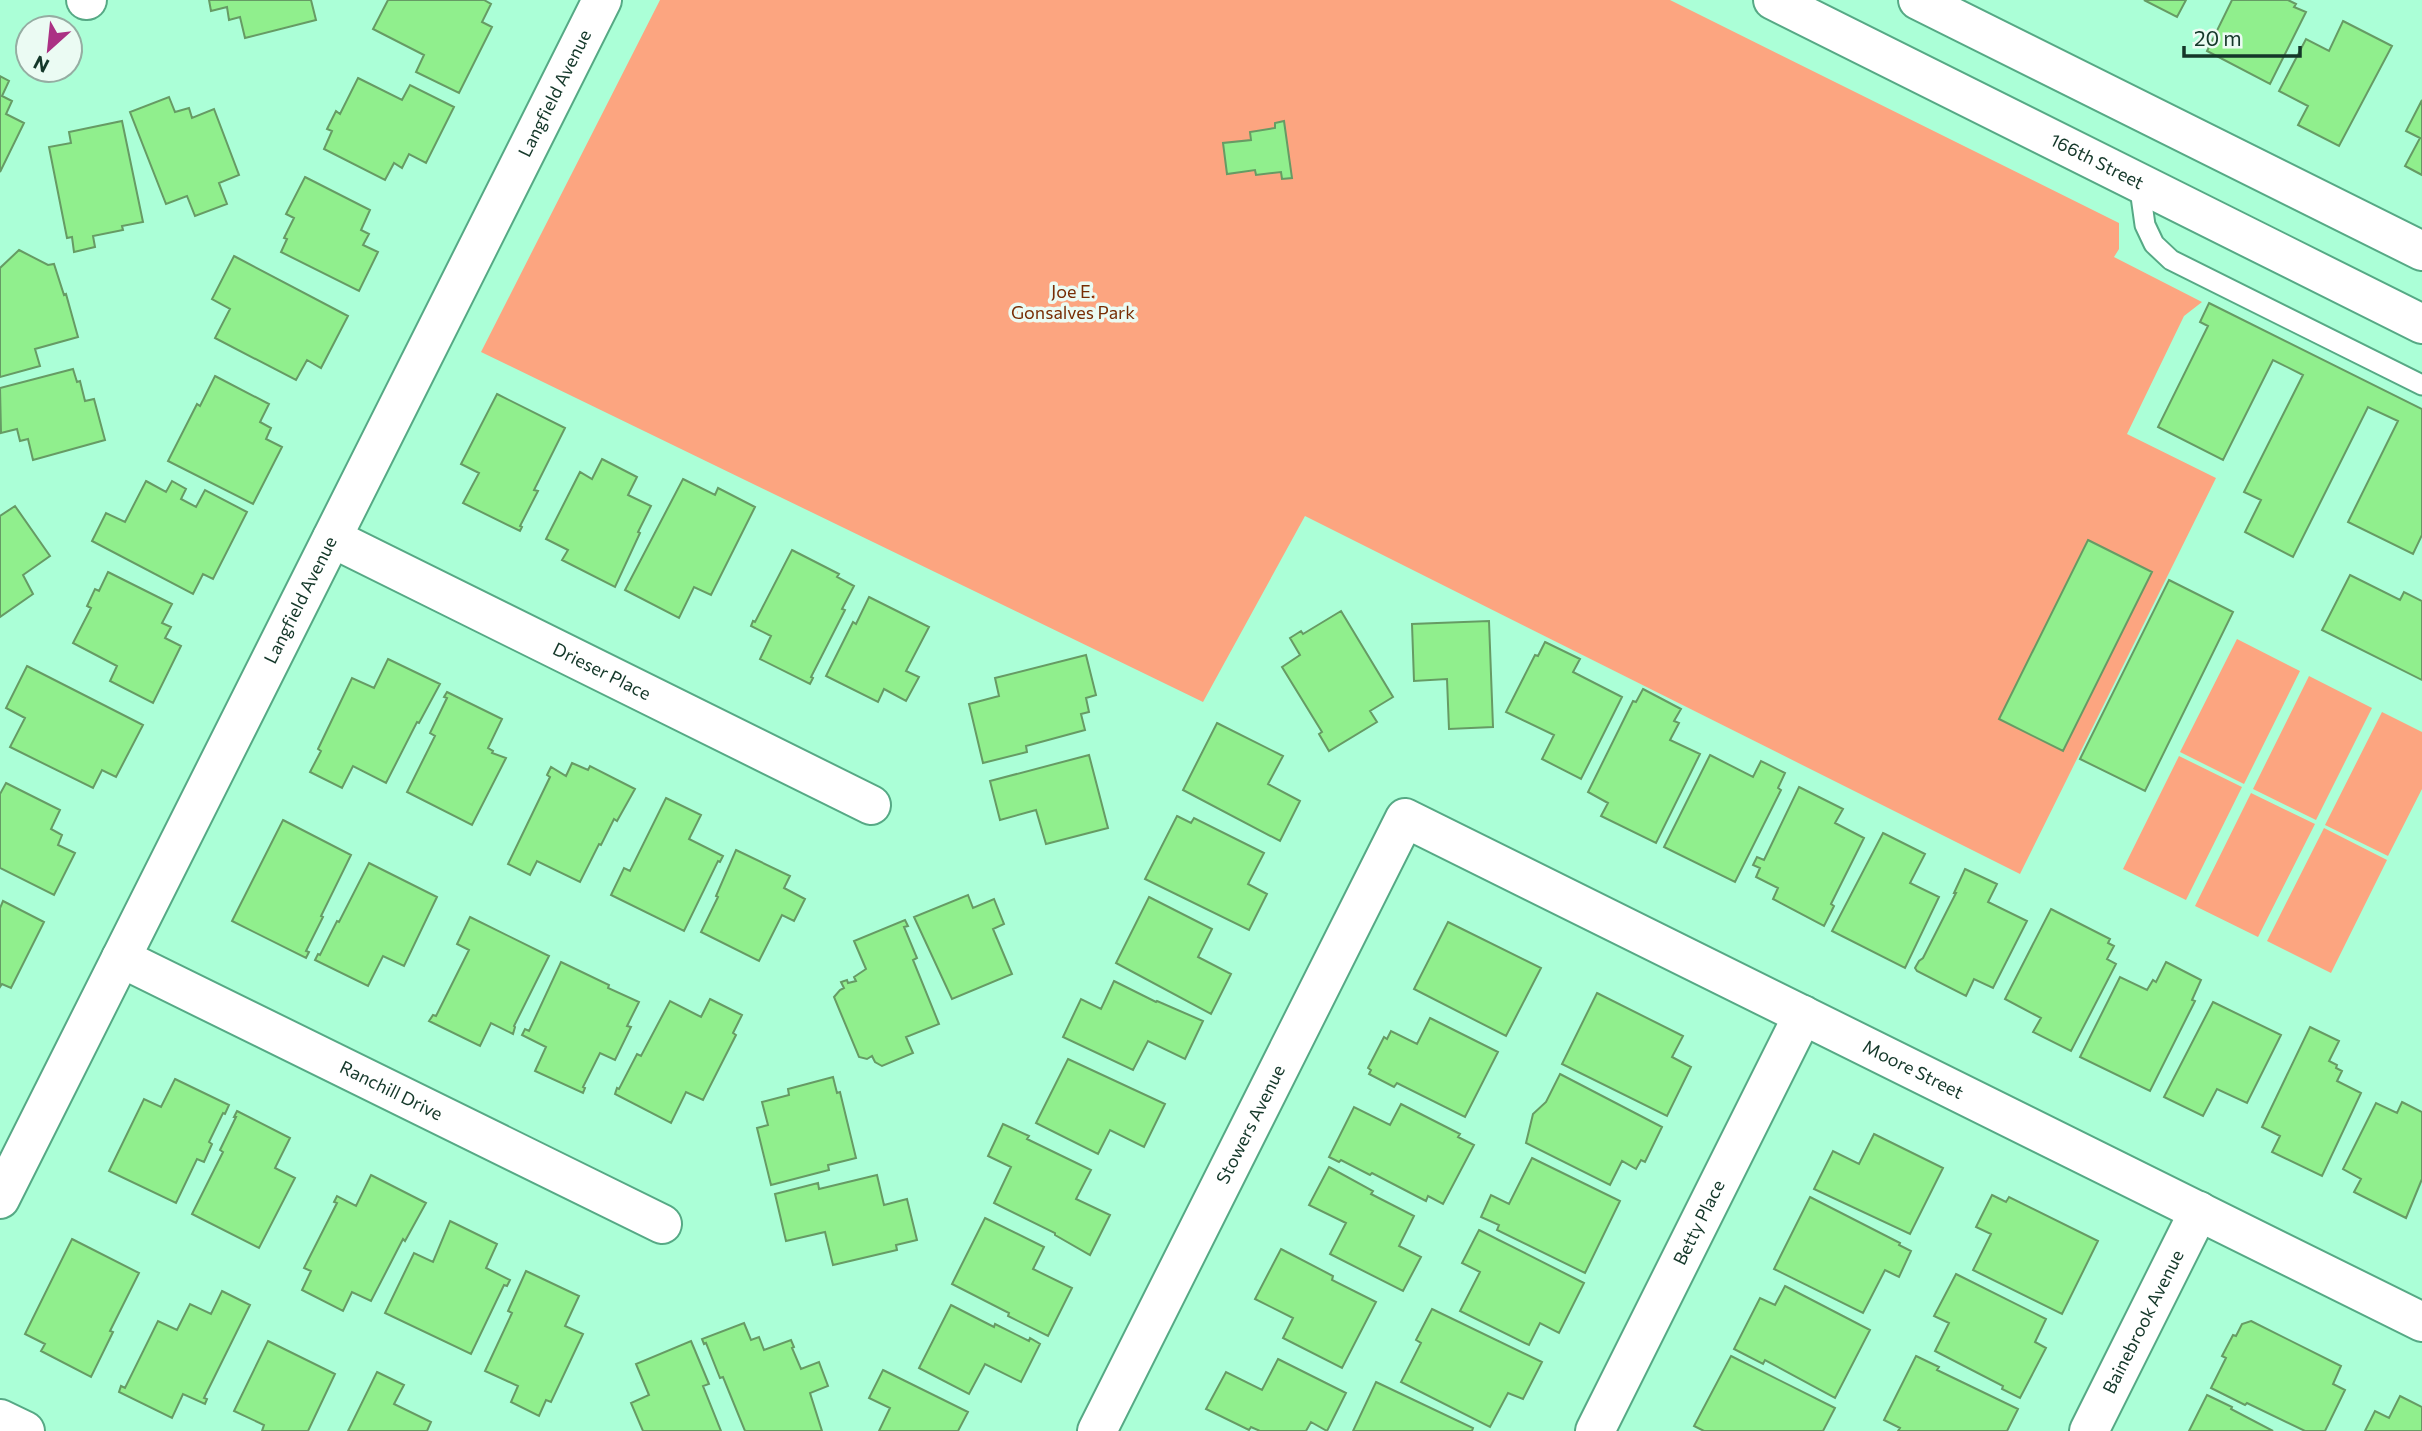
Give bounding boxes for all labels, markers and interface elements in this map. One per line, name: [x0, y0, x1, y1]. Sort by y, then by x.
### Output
north arrow: [14, 14, 84, 84]
scale bar: [2184, 14, 2300, 58]
text: 20 m: [2194, 25, 2242, 50]
street label: Langfield Avenue: [513, 26, 595, 160]
text: N: [29, 51, 53, 78]
street label: 166th Street: [2047, 128, 2148, 193]
park label: Joe E. Gonsalves Park: [1011, 280, 1135, 323]
street label: Langfield Avenue: [259, 532, 341, 667]
street label: Drieser Place: [549, 637, 655, 704]
street label: Moore Street: [1860, 1035, 1967, 1103]
street label: Ranchill Drive: [337, 1055, 447, 1124]
street label: Stowers Avenue: [1211, 1061, 1289, 1187]
street label: Betty Place: [1668, 1176, 1729, 1268]
street label: Bainebrook Avenue: [2098, 1246, 2188, 1397]

